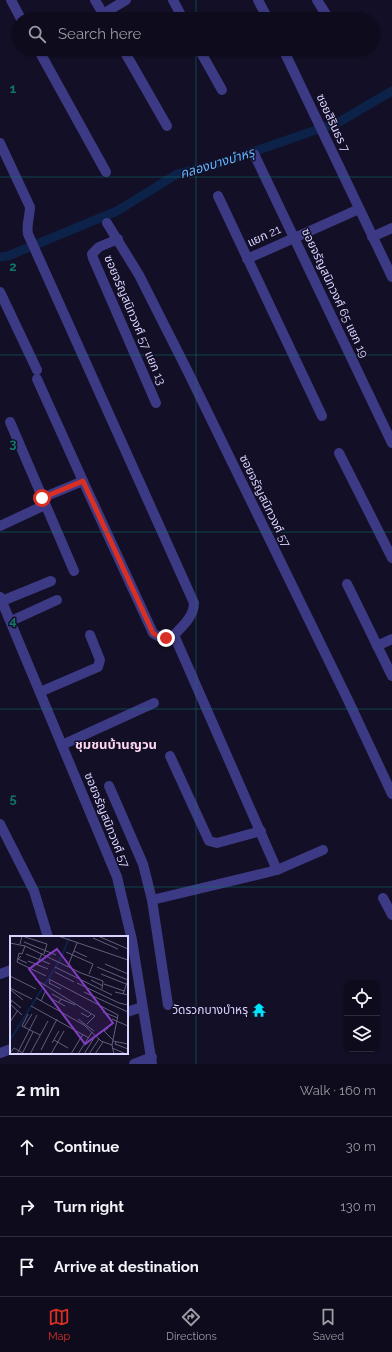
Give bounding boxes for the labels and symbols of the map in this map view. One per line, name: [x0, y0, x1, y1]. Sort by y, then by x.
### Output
text: 1: [10, 81, 17, 96]
street label: ซอยสิรินธร 7: [313, 92, 353, 155]
water label: คลองบางบำหรุ: [178, 144, 258, 182]
street label: แยก 21: [245, 222, 283, 250]
street label: ซอยจรัญสนิทวงศ์ 65 แยก 19: [299, 226, 371, 360]
street label: ซอยจรัญสนิทวงศ์ 57 แยก 13: [101, 253, 169, 387]
text: 2: [9, 259, 17, 274]
text: 3: [9, 436, 17, 451]
street label: ซอยจรัญสนิทวงศ์ 57: [237, 452, 294, 550]
route start: [33, 489, 51, 507]
text: 4: [9, 613, 17, 628]
route end: [157, 629, 175, 647]
district label: ชุมชนบ้านญวน: [75, 737, 157, 752]
street label: ซอยจรัญสนิทวงศ์ 57: [82, 770, 133, 870]
text: 5: [9, 791, 17, 806]
inset map: [10, 936, 128, 1054]
temple icon: วัดรวกบางบำหรุ: [251, 1002, 267, 1018]
place label: วัดรวกบางบำหรุ: [172, 1003, 248, 1017]

